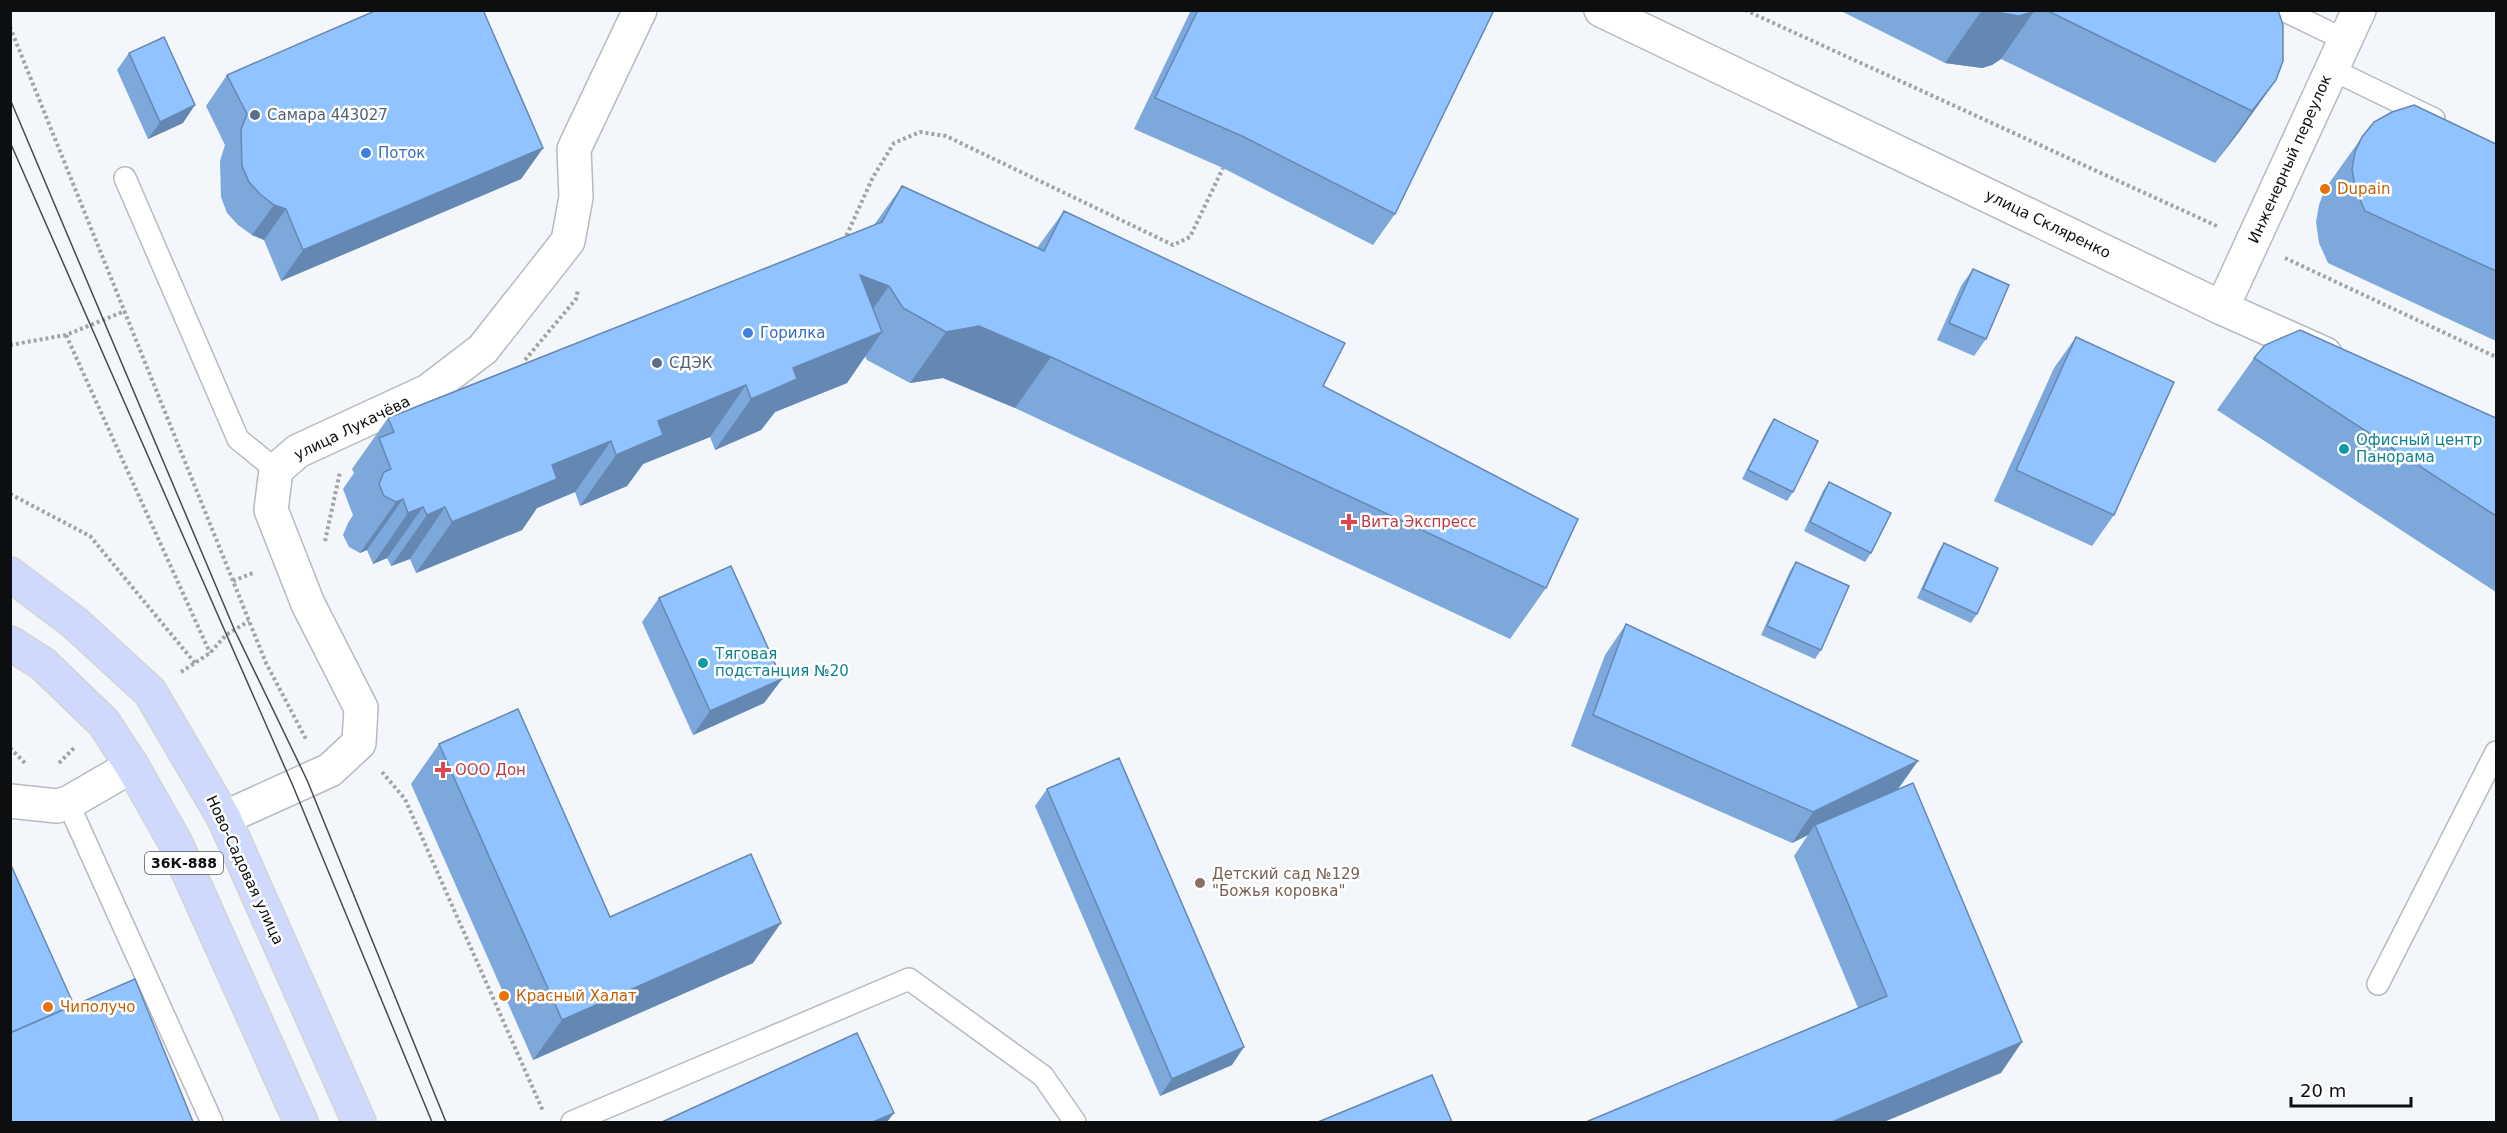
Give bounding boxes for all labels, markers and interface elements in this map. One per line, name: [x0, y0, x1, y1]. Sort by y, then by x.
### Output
street label: Инженерный переулок: [2245, 72, 2335, 246]
place label: Самара 443027: [267, 106, 388, 124]
marker: Самара 443027: [248, 108, 262, 122]
place label: Поток: [378, 144, 425, 162]
marker: Поток: [359, 146, 373, 160]
place label: Dupain: [2337, 180, 2390, 198]
marker: Dupain: [2318, 182, 2332, 196]
street label: улица Скляренко: [1982, 186, 2114, 262]
place label: Горилка: [760, 324, 825, 342]
marker: Горилка: [741, 326, 755, 340]
place label: СДЭК: [669, 354, 713, 372]
marker: СДЭК: [650, 356, 664, 370]
street label: улица Лукачёва: [291, 392, 413, 464]
place label: Офисный центр Панорама: [2356, 431, 2482, 466]
marker: Офисный центр Панорама: [2337, 442, 2351, 456]
place label: Вита Экспресс: [1361, 513, 1477, 531]
marker: Вита Экспресс: [1342, 515, 1356, 529]
place label: Тяговая подстанция №20: [714, 645, 849, 680]
marker: Тяговая подстанция №20: [696, 656, 710, 670]
place label: ООО Дон: [455, 761, 526, 779]
marker: ООО Дон: [436, 763, 450, 777]
street label: Ново-Садовая улица: [202, 793, 288, 947]
road number: 36К-888: [145, 852, 223, 874]
place label: Детский сад №129 "Божья коровка": [1212, 865, 1360, 900]
marker: Детский сад №129 "Божья коровка": [1193, 876, 1207, 890]
place label: Красный Халат: [516, 987, 637, 1005]
marker: Красный Халат: [497, 989, 511, 1003]
place label: Чиполучо: [60, 998, 136, 1016]
marker: Чиполучо: [41, 1000, 55, 1014]
scale bar: [2291, 1070, 2411, 1108]
text: 20 m: [2300, 1080, 2346, 1101]

